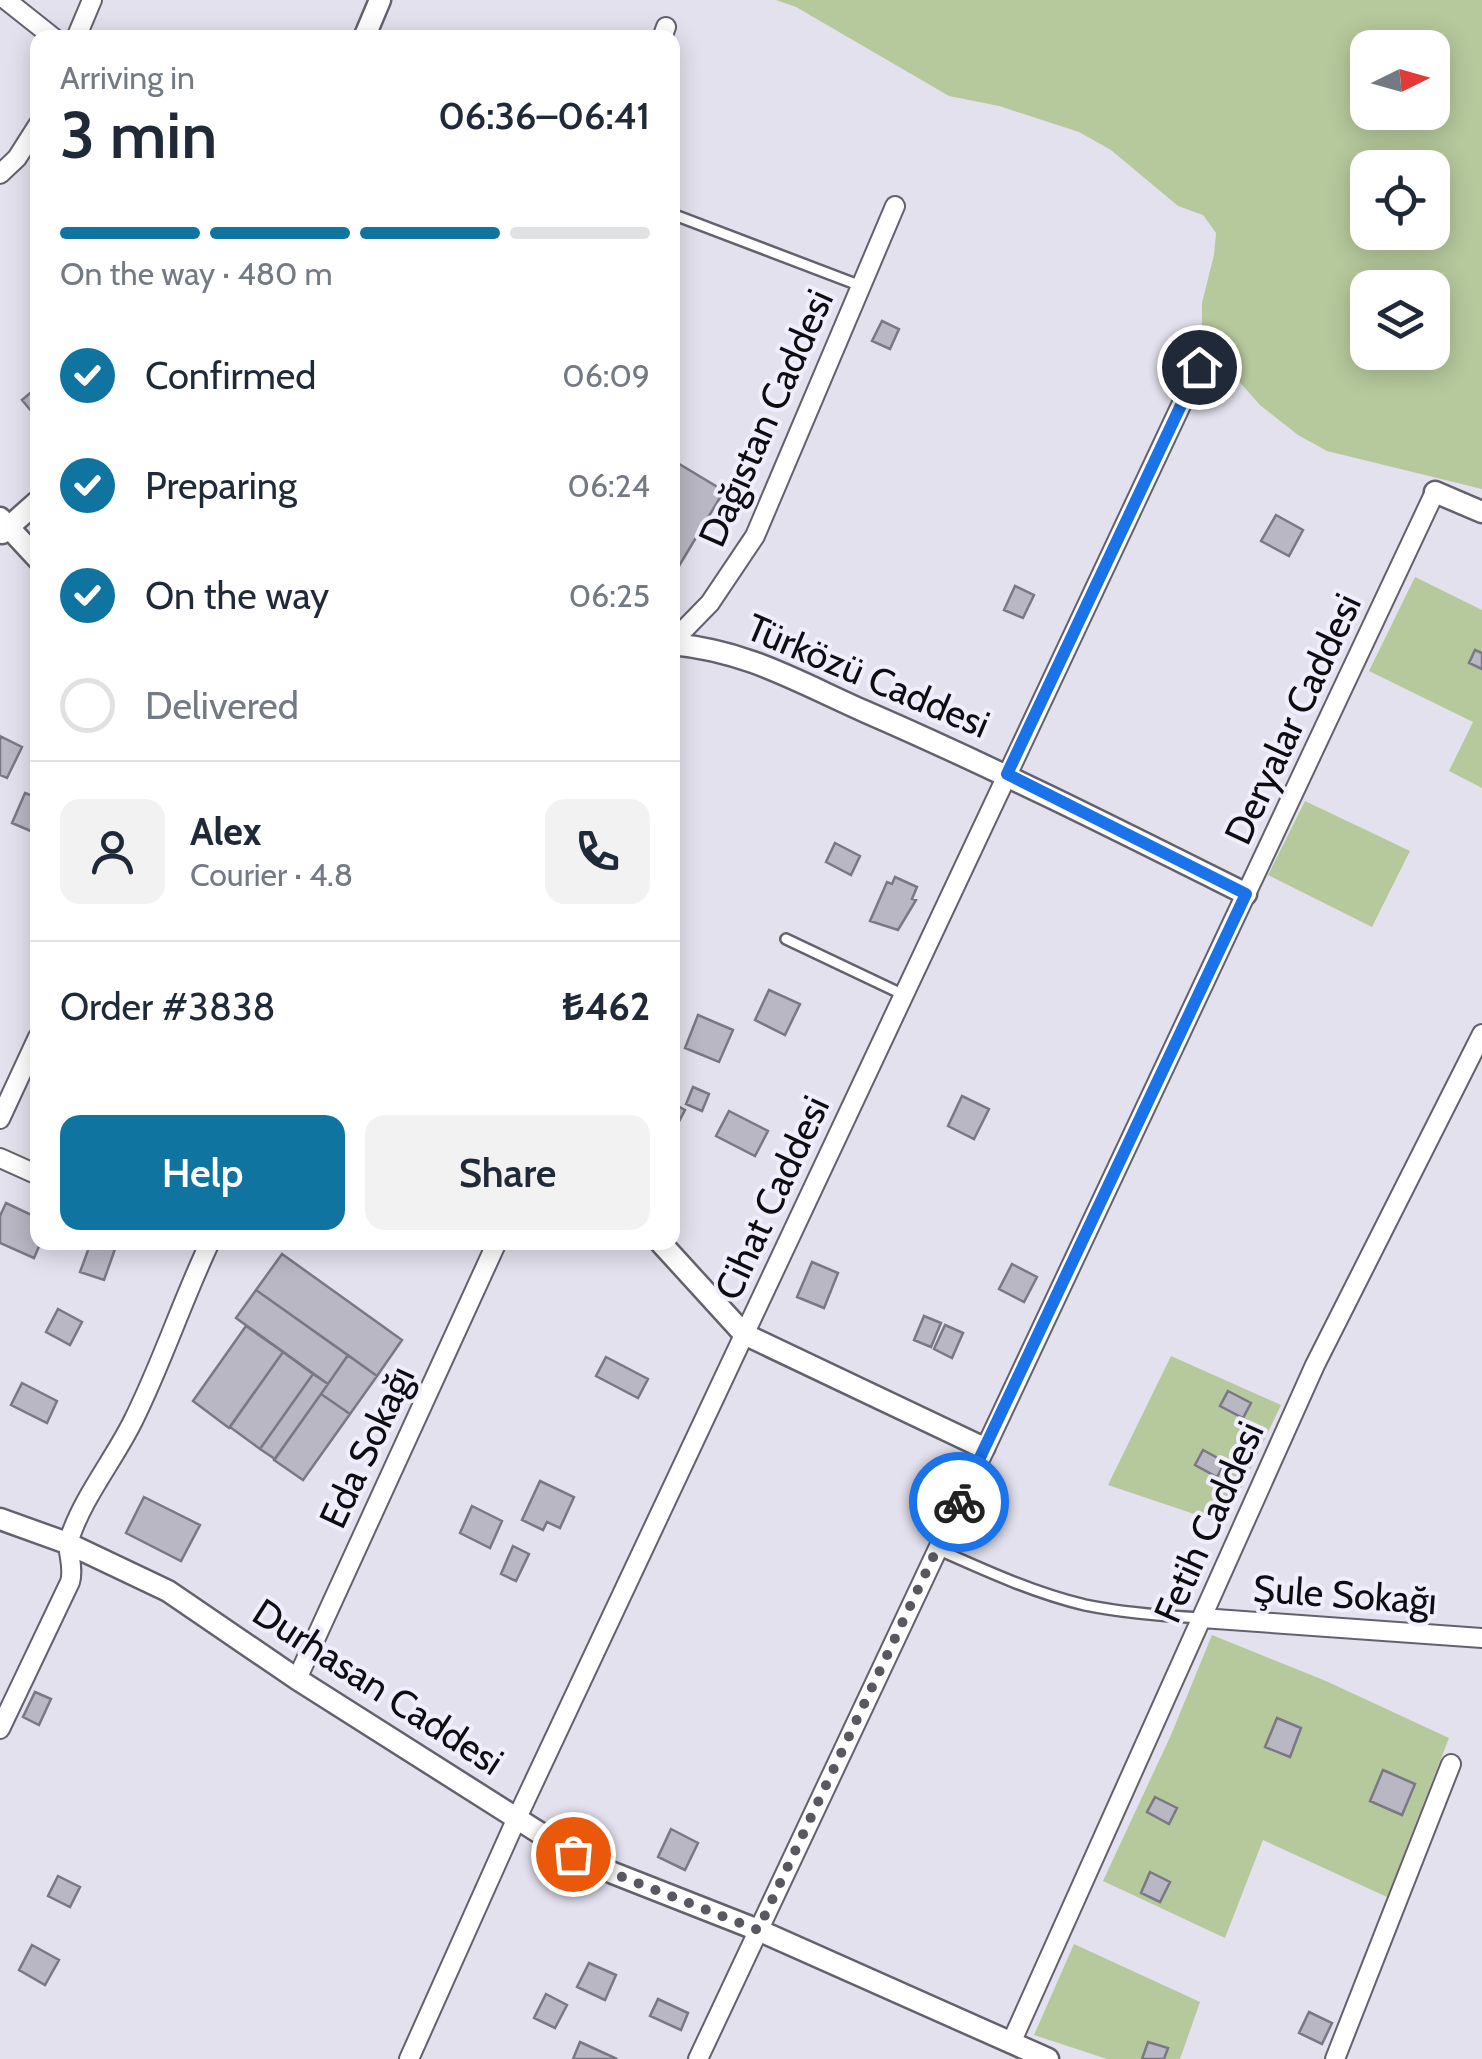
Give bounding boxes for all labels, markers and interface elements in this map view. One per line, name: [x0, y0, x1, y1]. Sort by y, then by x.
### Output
north arrow: [1350, 30, 1450, 130]
map controls: [1350, 30, 1450, 370]
text: Arriving in: [60, 58, 195, 97]
text: 06:36–06:41: [438, 92, 650, 139]
text: 3 min: [60, 95, 217, 174]
button: locate: [1350, 150, 1450, 250]
text: On the way · 480 m: [60, 254, 333, 293]
button: layers: [1350, 270, 1450, 370]
street label: Dağıstan Caddesi: [688, 282, 843, 554]
pin: [1157, 325, 1242, 410]
icon: home: [1172, 340, 1227, 395]
icon: check: [60, 348, 115, 403]
text: Confirmed: [145, 352, 316, 399]
text: 06:09: [562, 356, 650, 395]
icon: check: [60, 458, 115, 513]
text: Preparing: [145, 462, 297, 509]
text: 06:24: [568, 466, 650, 505]
icon: check: [60, 568, 115, 623]
text: On the way: [145, 572, 329, 619]
text: 06:25: [569, 576, 650, 615]
street label: Deryalar Caddesi: [1214, 586, 1371, 851]
street label: Türközü Caddesi: [740, 603, 997, 748]
text: Delivered: [145, 682, 299, 729]
button: person: [60, 799, 165, 904]
button: phone: [545, 799, 650, 904]
text: Alex: [190, 808, 261, 855]
text: Courier · 4.8: [190, 855, 353, 894]
text: Order #3838: [60, 983, 276, 1030]
text: ₺462: [562, 983, 650, 1030]
street label: Cihat Caddesi: [704, 1088, 839, 1307]
button: Help: [60, 1115, 345, 1230]
button: Share: [365, 1115, 650, 1230]
street label: Eda Sokağı: [309, 1358, 425, 1535]
street label: Fetih Caddesi: [1143, 1414, 1274, 1629]
courier: [909, 1452, 1009, 1552]
icon: bike: [932, 1475, 987, 1530]
street label: Şule Sokağı: [1252, 1565, 1438, 1624]
street label: Durhasan Caddesi: [244, 1588, 512, 1785]
pin: [531, 1812, 616, 1897]
icon: bag: [546, 1827, 601, 1882]

